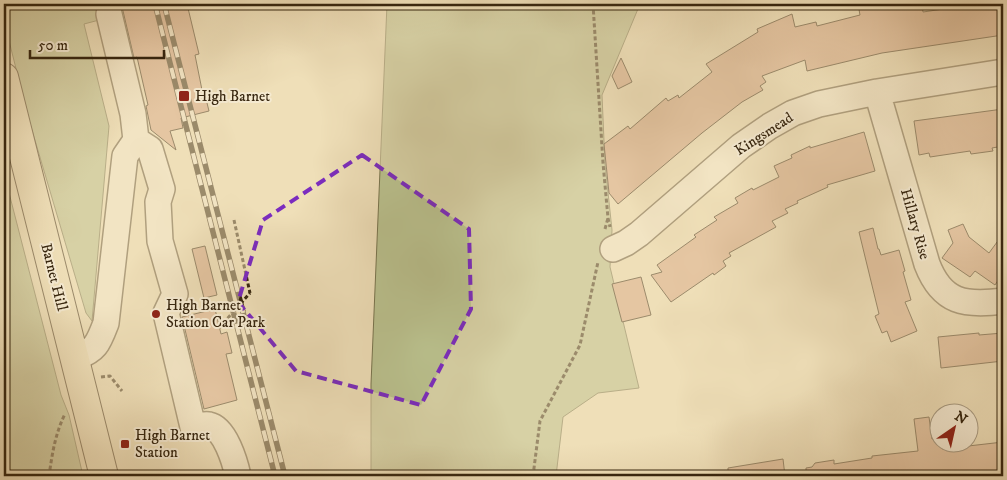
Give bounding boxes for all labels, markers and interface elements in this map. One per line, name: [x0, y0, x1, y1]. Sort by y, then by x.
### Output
scale bar: [30, 28, 164, 60]
text: 50 m: [38, 36, 68, 55]
place label: High Barnet: [195, 87, 270, 106]
marker: High Barnet: [177, 89, 191, 103]
street label: Kingsmead: [731, 108, 797, 160]
street label: Hillary Rise: [896, 186, 934, 262]
street label: Barnet Hill: [36, 241, 72, 313]
place label: High Barnet Station Car Park: [166, 296, 266, 332]
marker: High Barnet Station Car Park: [150, 308, 162, 320]
north arrow: [930, 402, 980, 452]
text: N: [951, 407, 971, 429]
place label: High Barnet Station: [135, 426, 210, 462]
marker: High Barnet Station: [119, 438, 131, 450]

